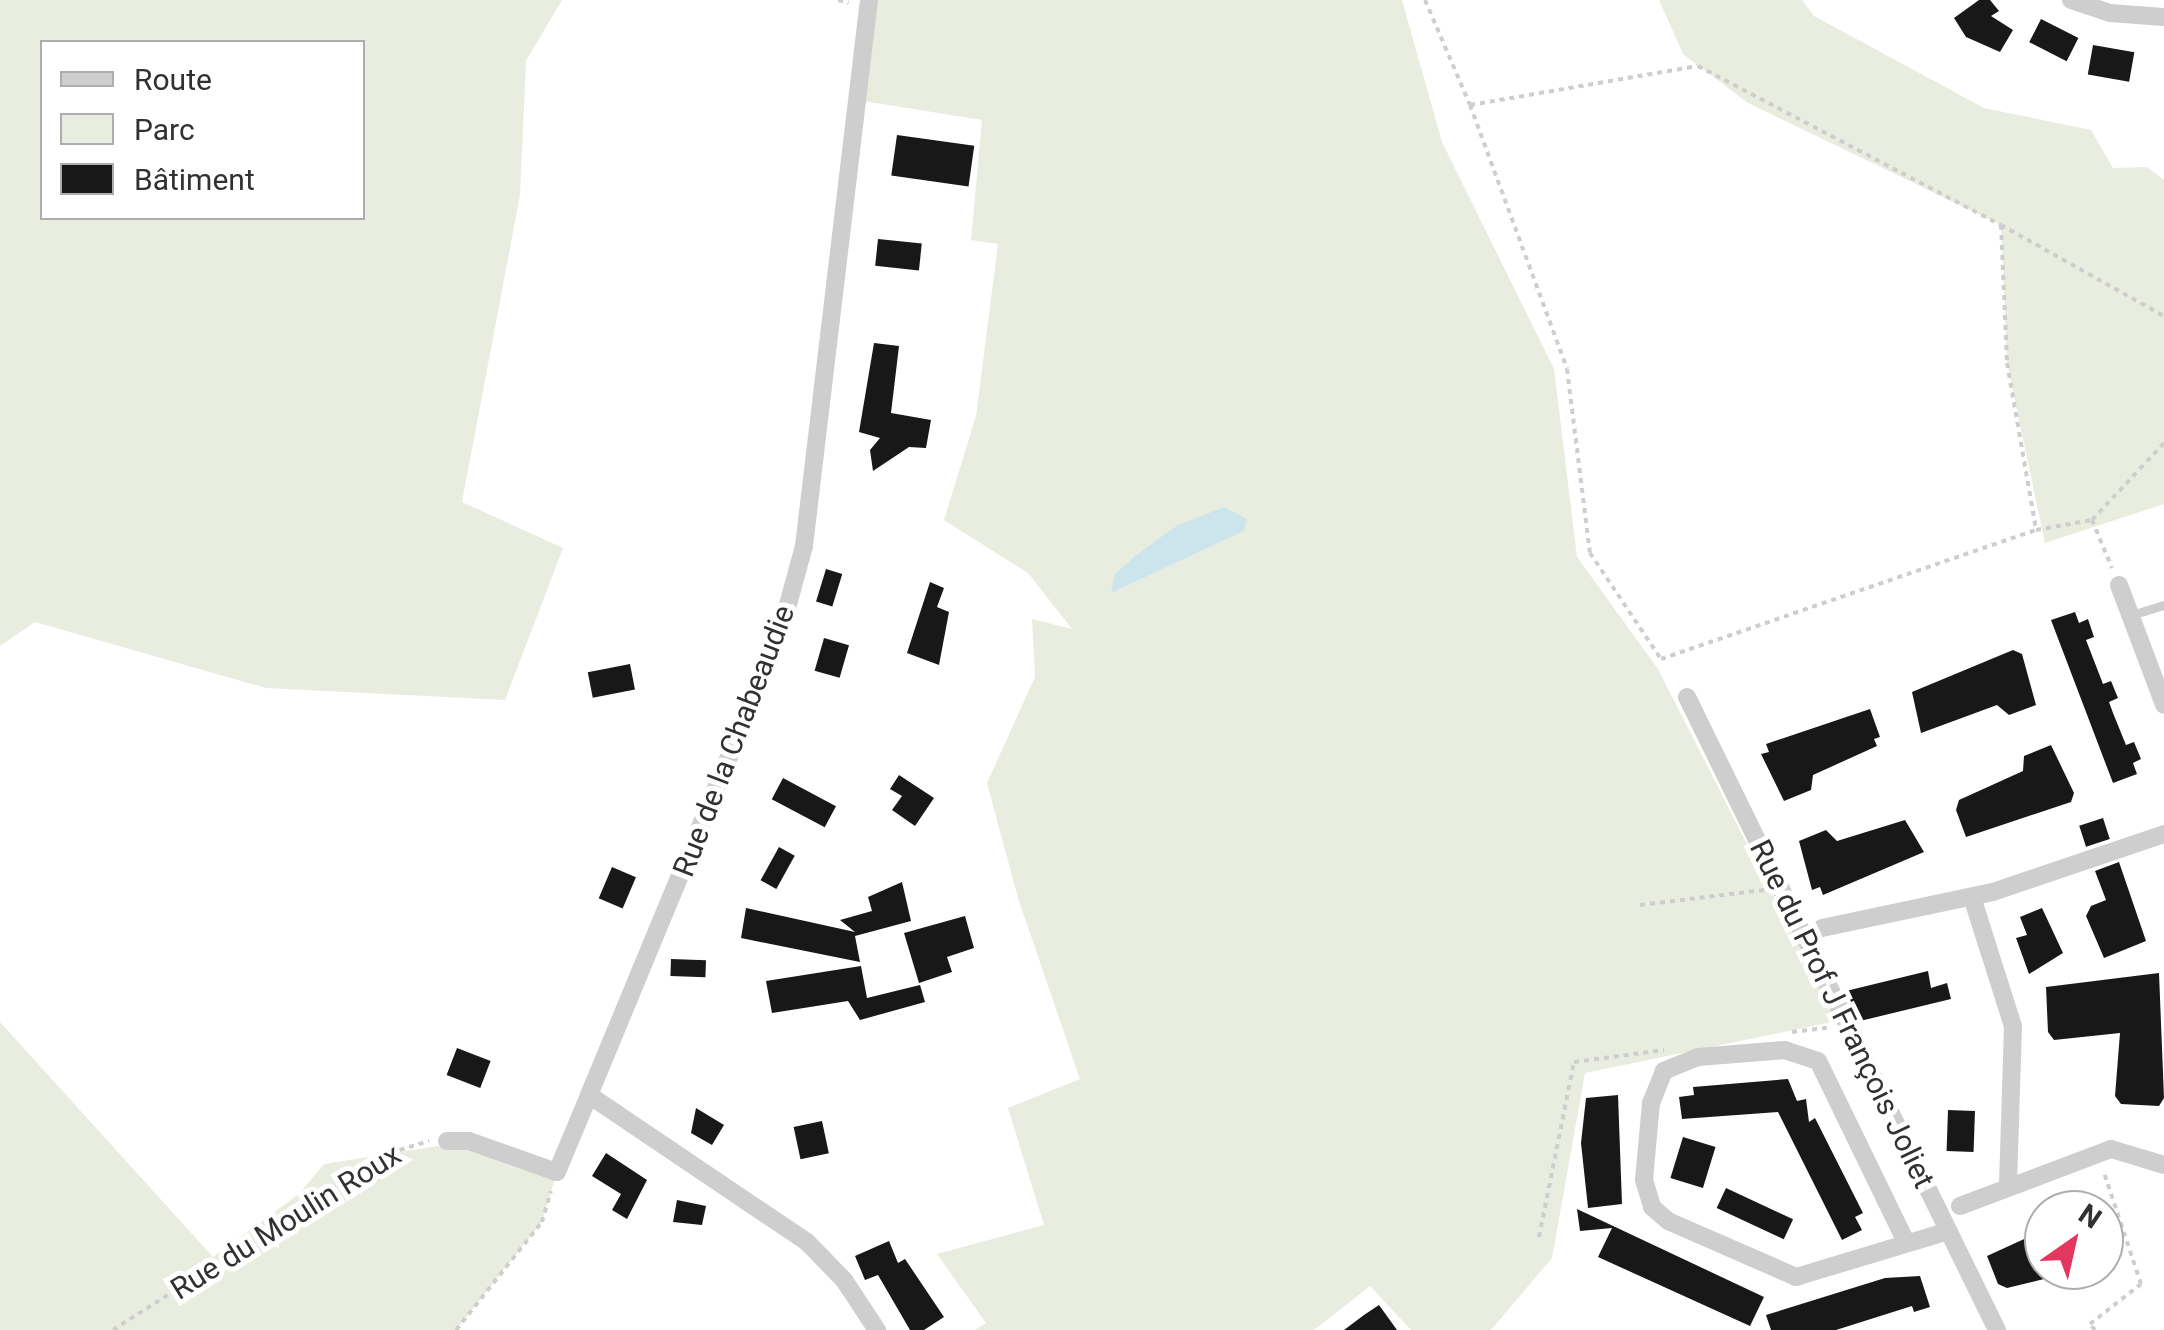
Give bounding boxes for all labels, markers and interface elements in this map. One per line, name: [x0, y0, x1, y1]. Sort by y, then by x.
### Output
legend: [40, 40, 365, 220]
text: Route: [134, 62, 212, 97]
text: Parc: [134, 112, 195, 147]
text: Bâtiment: [134, 162, 255, 197]
street label: Rue de la Chabeaudie: [666, 600, 802, 882]
street label: Rue du Prof J François Joliet: [1742, 834, 1942, 1194]
street label: Rue du Moulin Roux: [164, 1137, 408, 1307]
north arrow: [2024, 1190, 2124, 1290]
text: N: [2073, 1197, 2107, 1236]

